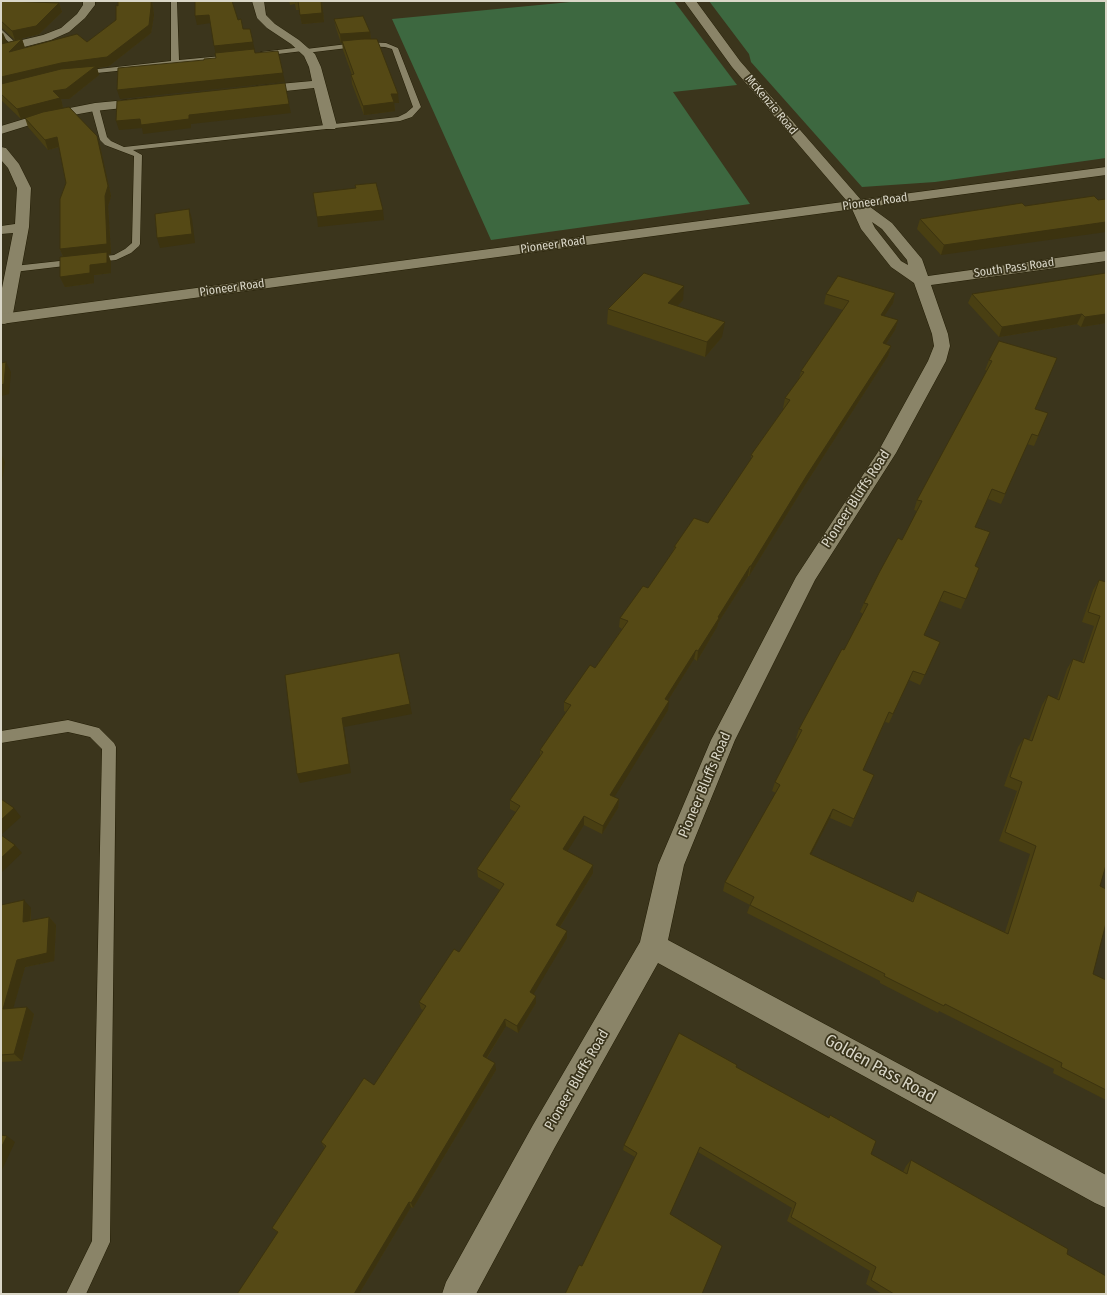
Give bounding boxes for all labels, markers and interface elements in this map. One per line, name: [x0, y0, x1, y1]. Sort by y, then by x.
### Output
street label: McKenzie Road: [742, 72, 800, 138]
street label: Pioneer Road: [841, 190, 909, 214]
street label: Pioneer Road: [519, 233, 587, 257]
street label: South Pass Road: [973, 255, 1055, 281]
street label: Pioneer Road: [198, 276, 266, 300]
street label: Pioneer Bluffs Road: [818, 447, 894, 551]
street label: Pioneer Bluffs Road: [675, 730, 735, 840]
street label: Pioneer Bluffs Road: [541, 1027, 613, 1133]
street label: Golden Pass Road: [821, 1030, 939, 1108]

